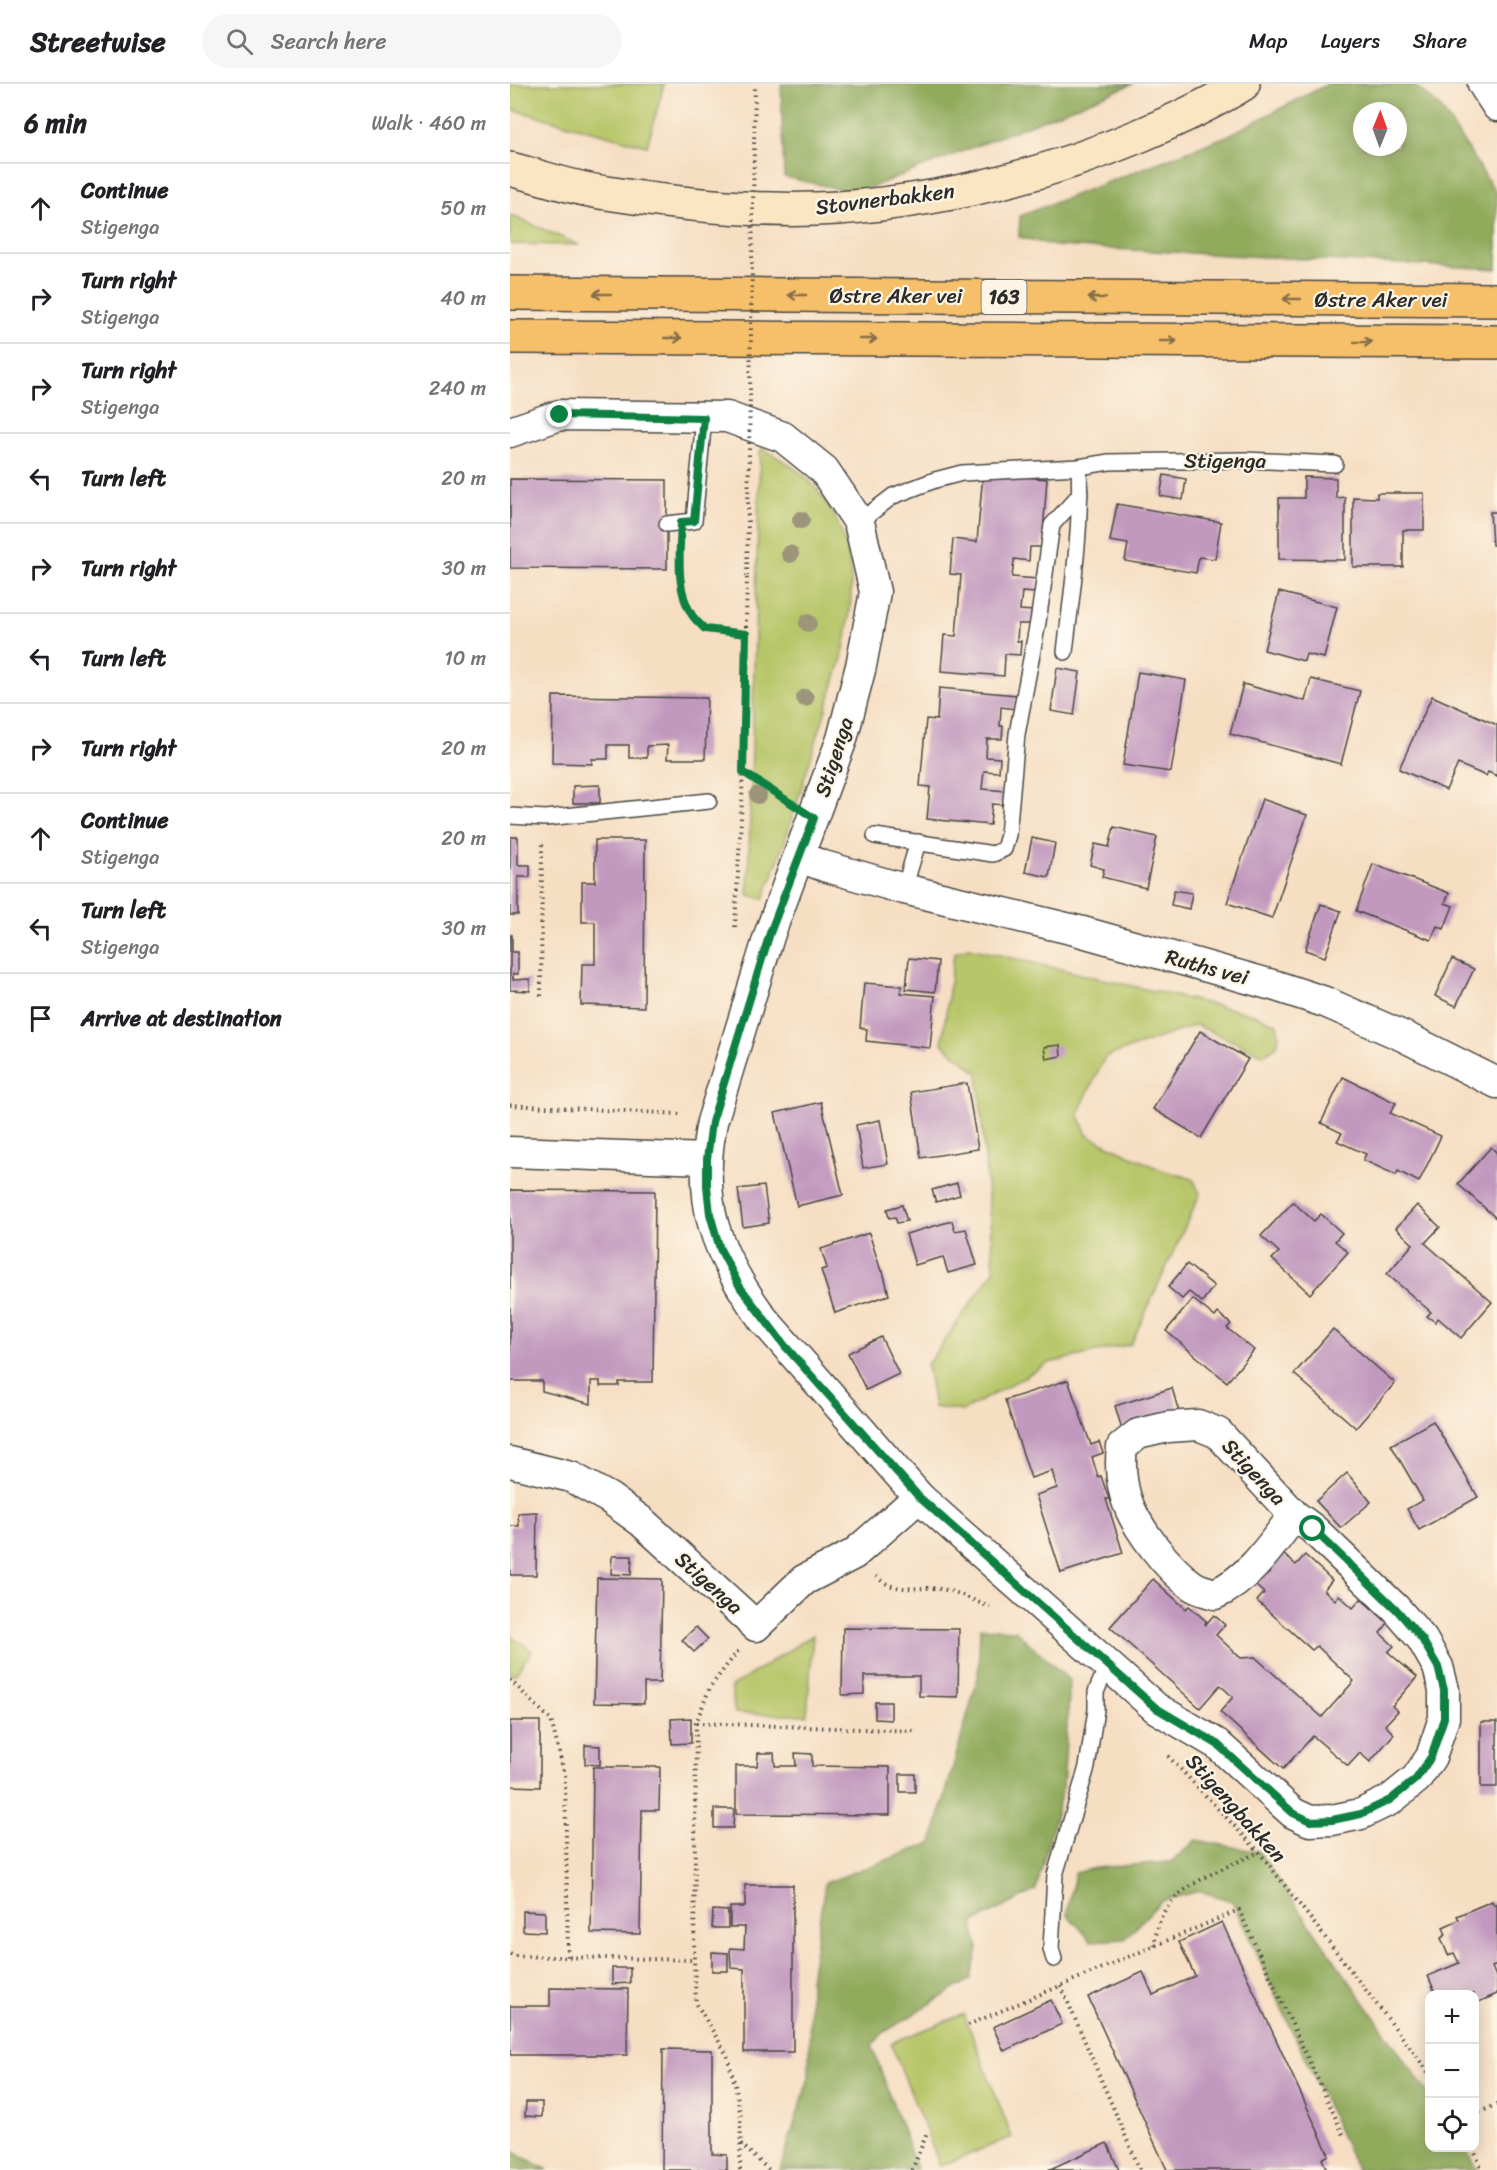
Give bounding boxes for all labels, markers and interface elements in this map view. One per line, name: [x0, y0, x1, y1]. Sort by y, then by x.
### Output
search box: [202, 14, 622, 68]
text: Streetwise: [30, 17, 166, 66]
text: Search here: [271, 22, 387, 61]
text: Map: [1249, 22, 1288, 60]
text: Layers: [1321, 22, 1380, 60]
text: Share: [1413, 22, 1467, 60]
icon: search: [223, 25, 256, 58]
text: 6 min: [24, 100, 87, 146]
north arrow: [1353, 102, 1407, 156]
text: Walk · 460 m: [371, 106, 486, 141]
text: Continue: [81, 171, 169, 210]
street label: Stovnerbakken: [813, 172, 957, 226]
text: 50 m: [441, 191, 486, 226]
icon: ahead: [24, 192, 57, 225]
text: Stigenga: [81, 210, 159, 245]
text: Turn right: [81, 261, 176, 300]
street label: Østre Aker vei: [830, 277, 964, 315]
road number: 163: [982, 280, 1026, 314]
text: 40 m: [440, 281, 486, 316]
street label: Østre Aker vei: [1315, 281, 1449, 319]
icon: right: [24, 282, 57, 315]
one-way arrow: [592, 288, 612, 300]
one-way arrow: [787, 290, 807, 301]
one-way arrow: [1087, 292, 1107, 303]
one-way arrow: [1282, 293, 1302, 305]
text: Stigenga: [81, 300, 159, 335]
one-way arrow: [663, 332, 683, 344]
one-way arrow: [858, 333, 878, 345]
one-way arrow: [1158, 335, 1178, 347]
one-way arrow: [1353, 336, 1373, 348]
text: Turn right: [81, 351, 176, 390]
text: 240 m: [429, 371, 486, 406]
icon: right: [24, 372, 57, 405]
text: Stigenga: [81, 390, 159, 425]
route end: [546, 401, 572, 427]
street label: Stigenga: [1184, 442, 1267, 480]
text: Turn left: [81, 459, 166, 498]
text: 20 m: [441, 461, 486, 496]
icon: left: [24, 462, 57, 495]
text: Turn right: [81, 549, 176, 588]
text: 30 m: [442, 551, 486, 586]
icon: right: [24, 552, 57, 585]
text: Turn left: [81, 639, 166, 678]
text: 10 m: [444, 641, 486, 676]
icon: left: [24, 642, 57, 675]
street label: Stigenga: [803, 712, 865, 802]
text: Turn right: [81, 729, 176, 768]
text: 20 m: [441, 731, 486, 766]
icon: right: [24, 732, 57, 765]
text: Continue: [81, 801, 169, 840]
text: 20 m: [441, 821, 486, 856]
icon: ahead: [24, 822, 57, 855]
text: Stigenga: [81, 840, 159, 875]
text: Turn left: [81, 891, 166, 930]
text: 30 m: [442, 911, 486, 946]
icon: left: [24, 912, 57, 945]
text: Stigenga: [81, 930, 159, 965]
street label: Ruths vei: [1161, 938, 1254, 997]
text: Arrive at destination: [81, 999, 282, 1038]
icon: arrive: [24, 1002, 57, 1035]
street label: Stigenga: [1212, 1429, 1296, 1515]
route start: [1299, 1515, 1325, 1541]
street label: Stigenga: [666, 1541, 753, 1625]
street label: Stigengbakken: [1176, 1744, 1296, 1872]
map controls: [1425, 1990, 1479, 2152]
button: +: [1425, 1990, 1479, 2044]
button: −: [1425, 2044, 1479, 2098]
button: locate: [1425, 2098, 1479, 2152]

